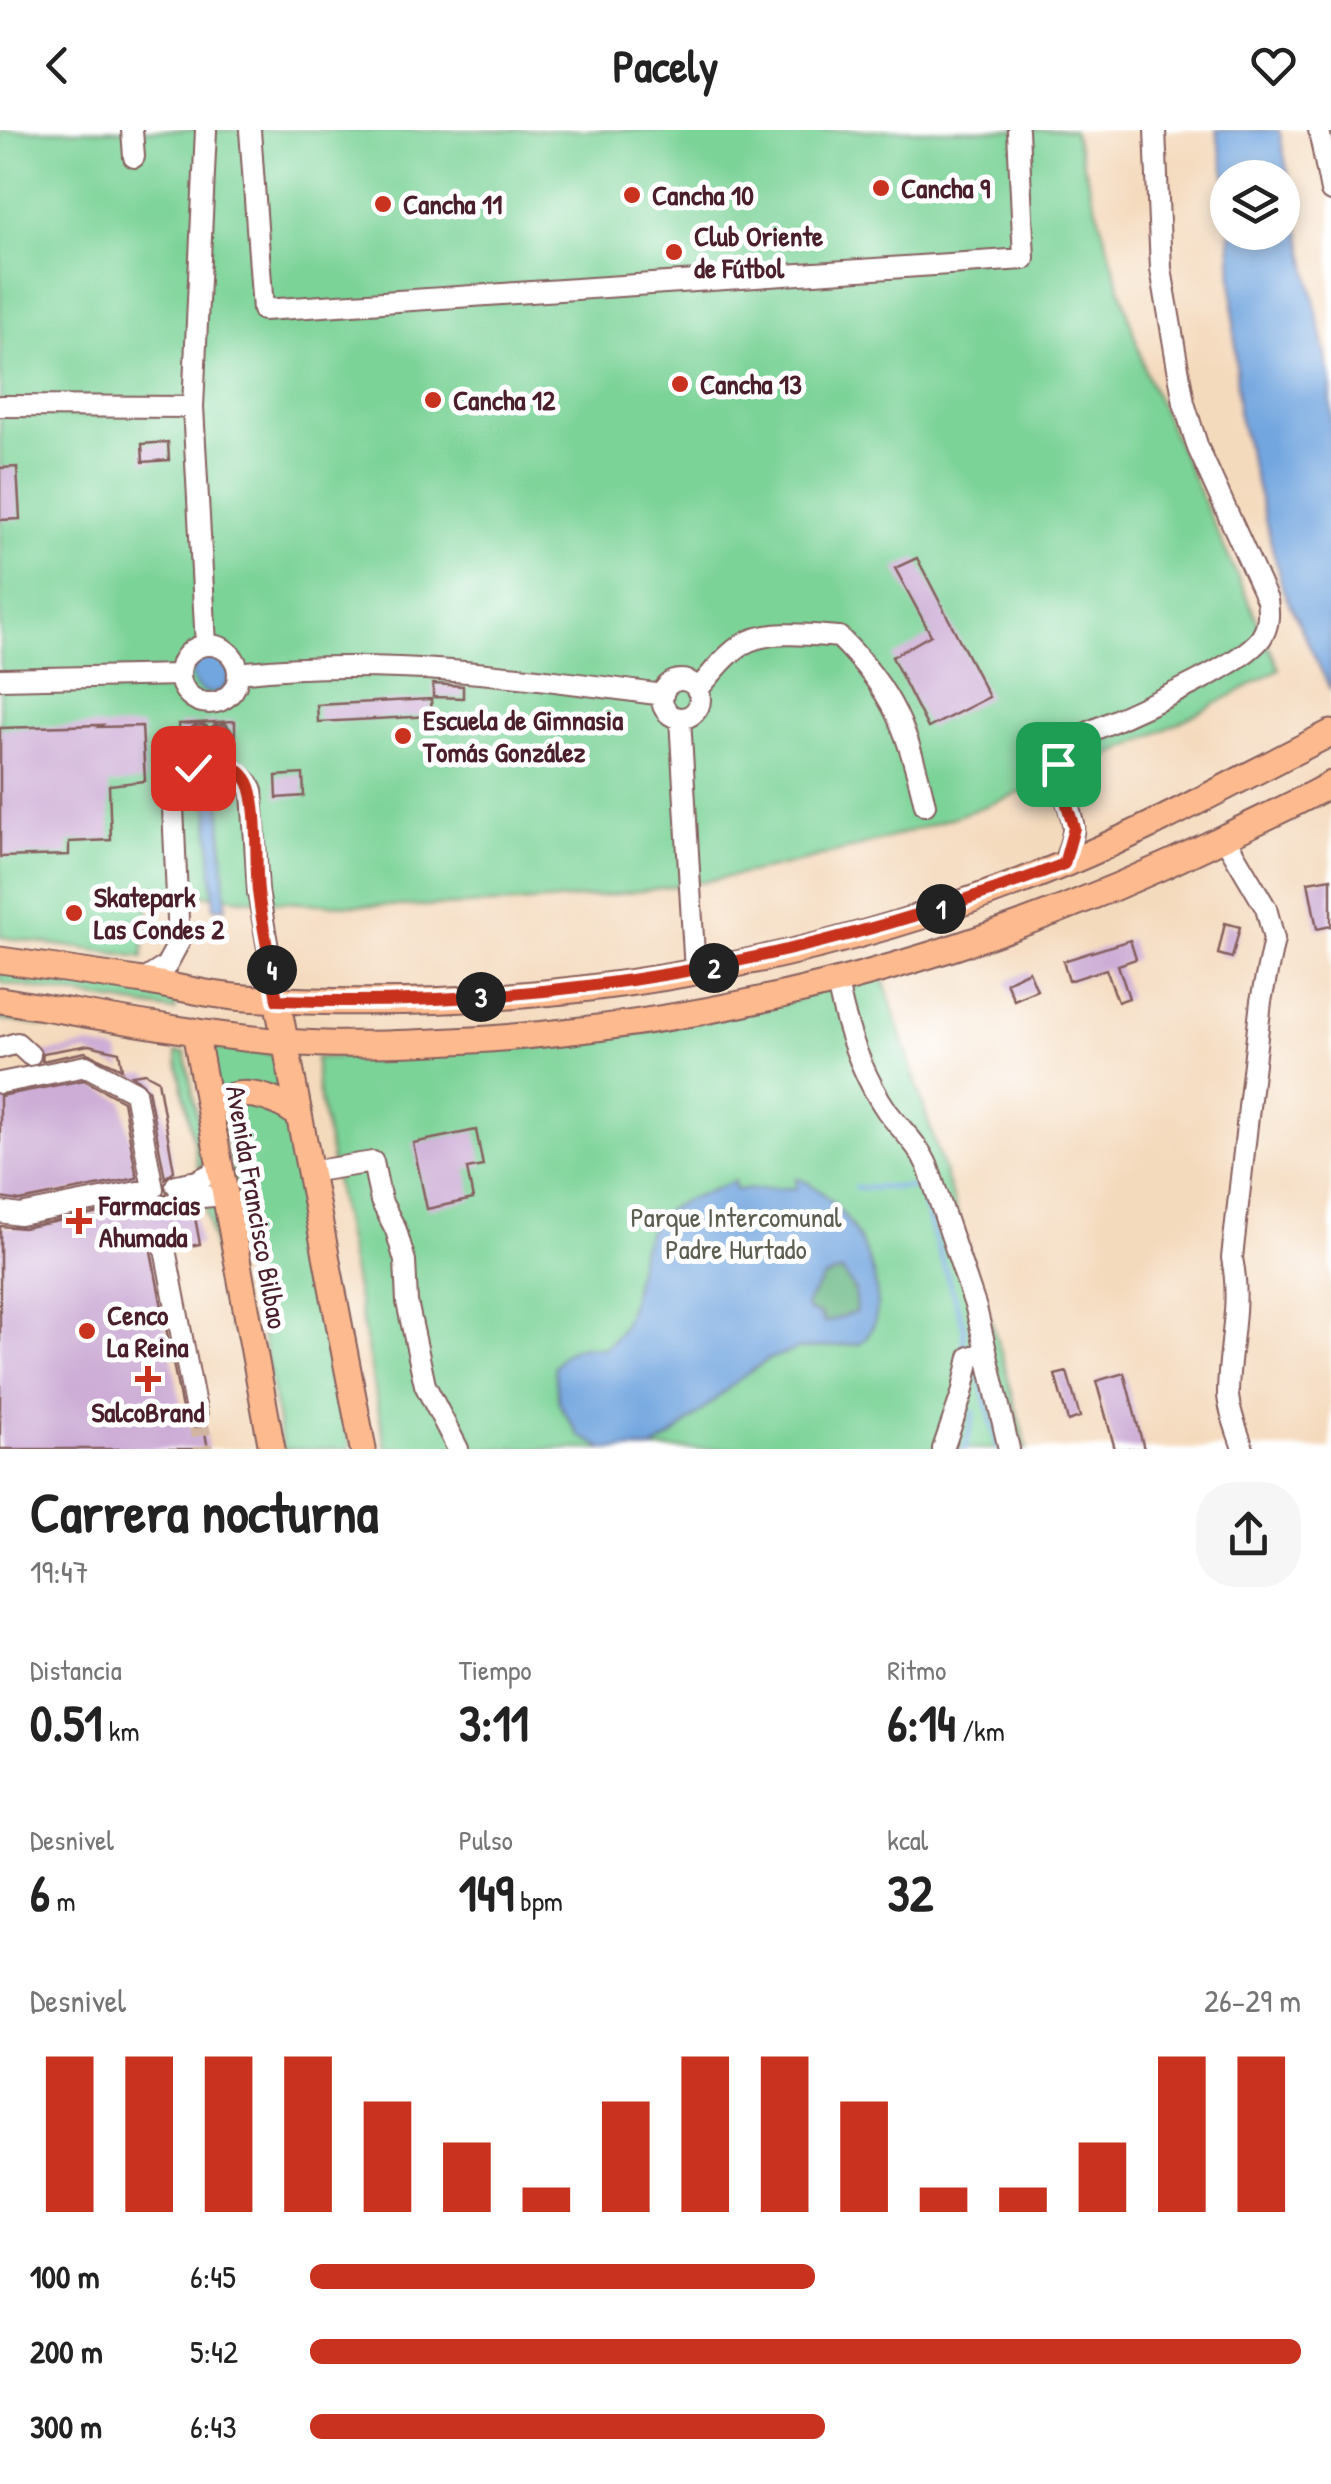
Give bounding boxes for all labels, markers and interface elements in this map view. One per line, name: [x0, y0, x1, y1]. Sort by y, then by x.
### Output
text: Pacely: [613, 35, 718, 96]
icon: back: [30, 38, 85, 93]
icon: heart: [1246, 38, 1301, 93]
map controls: [1210, 160, 1300, 250]
button: layers: [1210, 160, 1300, 250]
place label: Cancha 9: [901, 169, 990, 207]
place label: Cancha 10: [652, 176, 754, 214]
marker: Cancha 9: [870, 177, 892, 199]
marker: Cancha 10: [621, 184, 643, 206]
place label: Cancha 11: [403, 185, 502, 223]
marker: Cancha 11: [372, 193, 394, 215]
place label: Club Oriente de Fútbol: [694, 217, 824, 287]
marker: Club Oriente de Fútbol: [663, 241, 685, 263]
place label: Cancha 13: [700, 365, 802, 403]
marker: Cancha 13: [669, 373, 691, 395]
place label: Cancha 12: [453, 381, 556, 419]
marker: Cancha 12: [422, 389, 444, 411]
place label: Escuela de Gimnasia Tomás González: [422, 701, 623, 771]
pin: [1016, 722, 1101, 807]
marker: Escuela de Gimnasia Tomás González: [392, 725, 414, 747]
pin: [151, 726, 236, 811]
icon: arrive: [1031, 737, 1086, 792]
icon: check: [166, 741, 221, 796]
place label: Skatepark Las Condes 2: [94, 878, 225, 948]
pin: 1: [916, 884, 966, 934]
text: 1: [936, 890, 946, 928]
marker: Skatepark Las Condes 2: [63, 902, 85, 924]
pin: 2: [689, 943, 739, 993]
pin: 4: [247, 945, 297, 995]
text: 2: [707, 949, 721, 987]
text: 4: [267, 951, 277, 989]
pin: 3: [456, 972, 506, 1022]
text: 3: [475, 978, 487, 1016]
street label: Avenida Francisco Bilbao: [217, 1082, 297, 1332]
place label: Farmacias Ahumada: [98, 1186, 200, 1256]
park label: Parque Intercomunal Padre Hurtado: [630, 1198, 842, 1268]
marker: Farmacias Ahumada: [68, 1210, 90, 1232]
place label: Cenco La Reina: [107, 1296, 189, 1366]
marker: Cenco La Reina: [76, 1320, 98, 1342]
marker: SalcoBrand: [137, 1368, 159, 1390]
place label: SalcoBrand: [92, 1393, 205, 1431]
text: Carrera nocturna: [30, 1475, 378, 1549]
button: share: [1196, 1482, 1301, 1587]
text: 19:47: [30, 1550, 89, 1593]
text: Distancia: [30, 1651, 122, 1689]
text: Tiempo: [459, 1651, 532, 1689]
text: Ritmo: [887, 1651, 946, 1689]
text: 0.51: [30, 1689, 102, 1757]
text: 3:11: [459, 1689, 529, 1757]
text: 6:14: [887, 1689, 956, 1757]
text: km: [102, 1712, 140, 1750]
text: /km: [956, 1712, 1005, 1750]
text: Desnivel: [30, 1821, 114, 1859]
text: Pulso: [459, 1821, 513, 1859]
text: kcal: [887, 1821, 928, 1859]
text: 6: [30, 1859, 50, 1927]
text: 149: [459, 1859, 514, 1927]
text: 32: [887, 1859, 933, 1927]
text: m: [50, 1882, 75, 1920]
text: bpm: [514, 1882, 563, 1920]
text: Desnivel: [30, 1979, 126, 2022]
text: 26–29 m: [1204, 1979, 1301, 2022]
text: 100 m: [30, 2255, 99, 2298]
text: 6:45: [190, 2255, 236, 2298]
text: 200 m: [30, 2330, 103, 2373]
text: 5:42: [190, 2330, 238, 2373]
text: 300 m: [30, 2405, 102, 2448]
text: 6:43: [190, 2405, 237, 2448]

